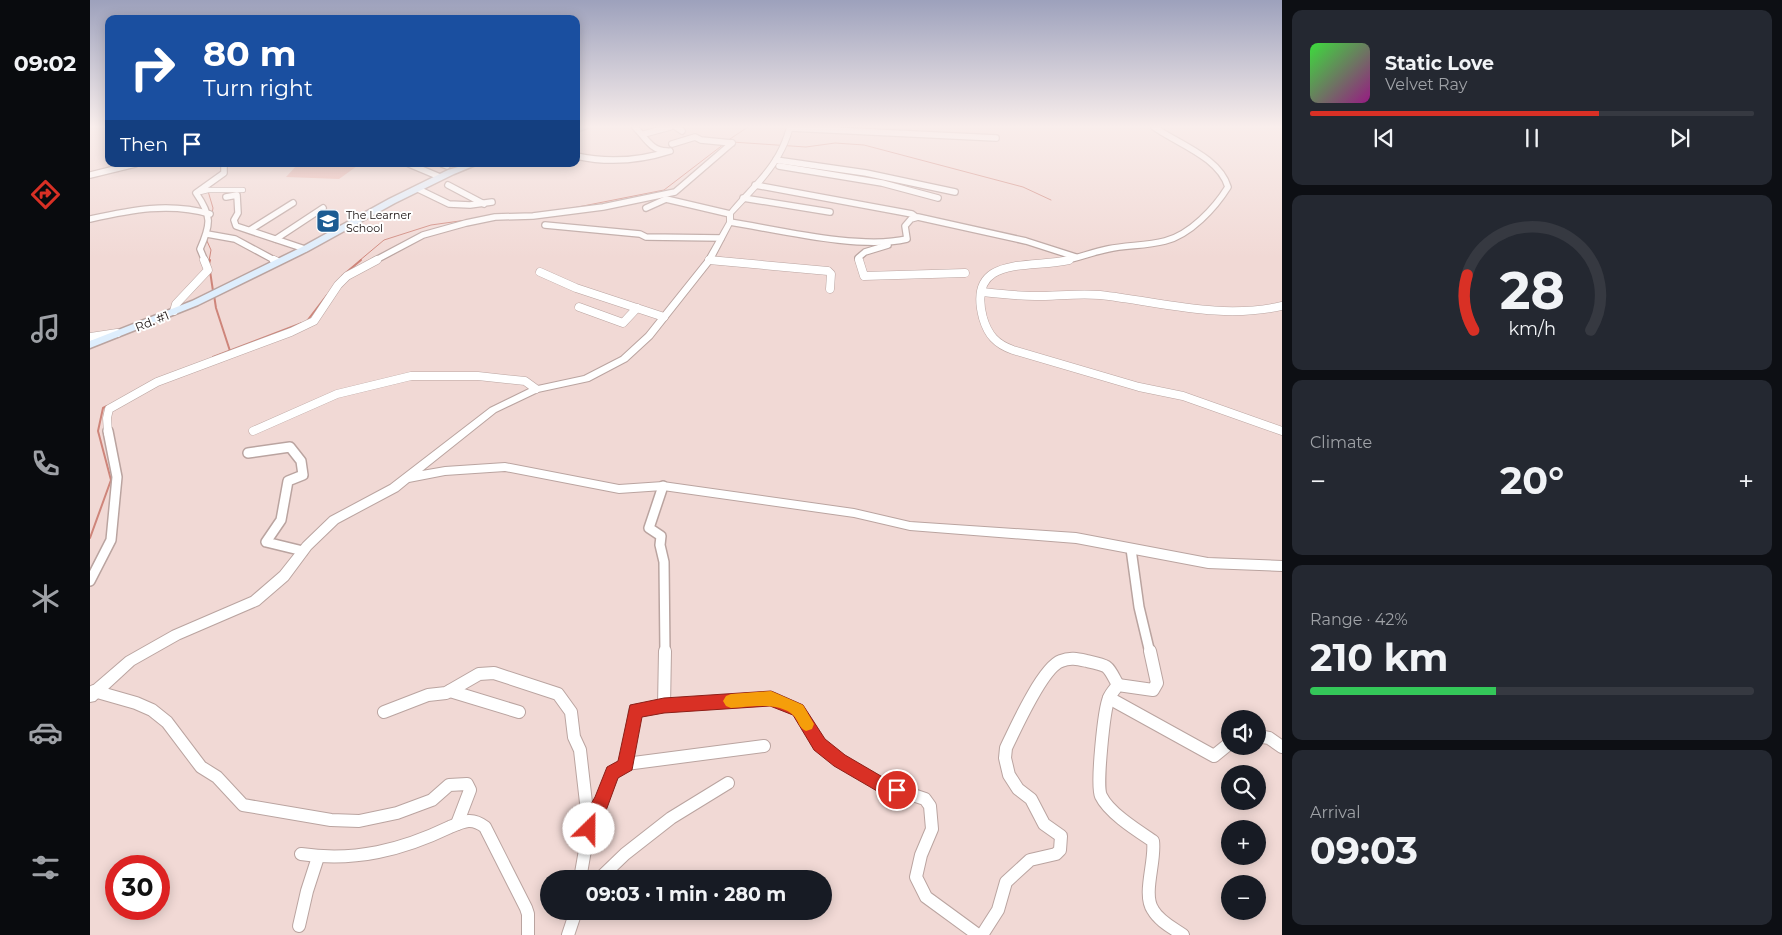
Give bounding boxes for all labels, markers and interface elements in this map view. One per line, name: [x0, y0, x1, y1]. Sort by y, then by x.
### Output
text: 80 m: [203, 32, 297, 75]
icon: right: [120, 35, 185, 100]
text: 09:02: [14, 50, 76, 77]
text: Static Love: [1385, 52, 1494, 75]
text: Turn right: [203, 75, 313, 102]
text: Velvet Ray: [1385, 75, 1467, 94]
icon: previous: [1370, 124, 1398, 152]
icon: pause: [1518, 124, 1546, 152]
icon: next: [1666, 124, 1694, 152]
icon: arrive: [178, 130, 206, 158]
text: Then: [120, 133, 168, 156]
icon: directions: [28, 177, 63, 212]
school or university icon: The Learner School: [315, 208, 341, 234]
place label: The Learner School: [346, 208, 411, 235]
text: 28: [1499, 259, 1565, 322]
street label: Rd. #1: [133, 307, 171, 335]
icon: music: [28, 311, 63, 346]
text: km/h: [1508, 318, 1556, 339]
text: Climate: [1310, 433, 1372, 452]
icon: phone: [28, 446, 63, 481]
text: 20°: [1500, 457, 1564, 504]
text: −: [1310, 464, 1326, 498]
text: +: [1738, 464, 1754, 498]
icon: climate: [28, 581, 63, 616]
text: Range · 42%: [1310, 610, 1408, 629]
text: 210 km: [1310, 634, 1449, 681]
map controls: [1221, 710, 1266, 920]
button: sound: [1221, 710, 1266, 755]
icon: car: [28, 715, 63, 750]
button: search: [1221, 765, 1266, 810]
pin: [876, 769, 918, 811]
icon: arrive: [883, 776, 911, 804]
position arrow: [562, 802, 614, 854]
text: Arrival: [1310, 803, 1360, 822]
button: +: [1221, 820, 1266, 865]
text: 09:03: [1310, 827, 1418, 874]
icon: filters: [28, 850, 63, 885]
speed limit sign: 30: [105, 855, 170, 920]
button: −: [1221, 875, 1266, 920]
text: 09:03 · 1 min · 280 m: [586, 883, 786, 906]

